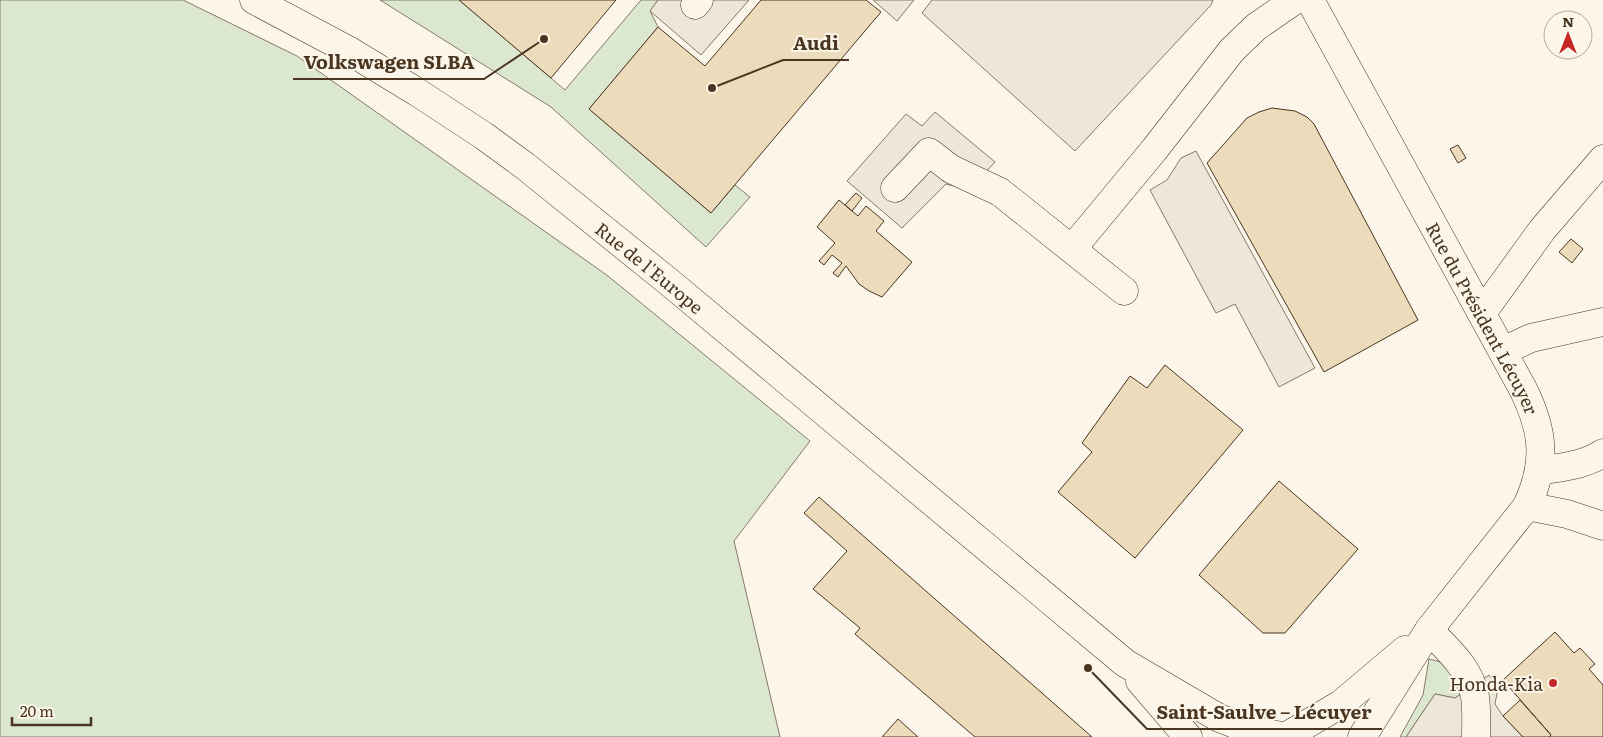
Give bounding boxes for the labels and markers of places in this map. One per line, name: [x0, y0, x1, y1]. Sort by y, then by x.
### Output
callout: Audi: [783, 26, 849, 60]
callout: Volkswagen SLBA: [293, 45, 484, 79]
place label: Honda-Kia: [1450, 670, 1543, 697]
marker: Honda-Kia: [1547, 677, 1559, 689]
callout: Saint-Saulve – Lécuyer: [1147, 695, 1382, 729]

